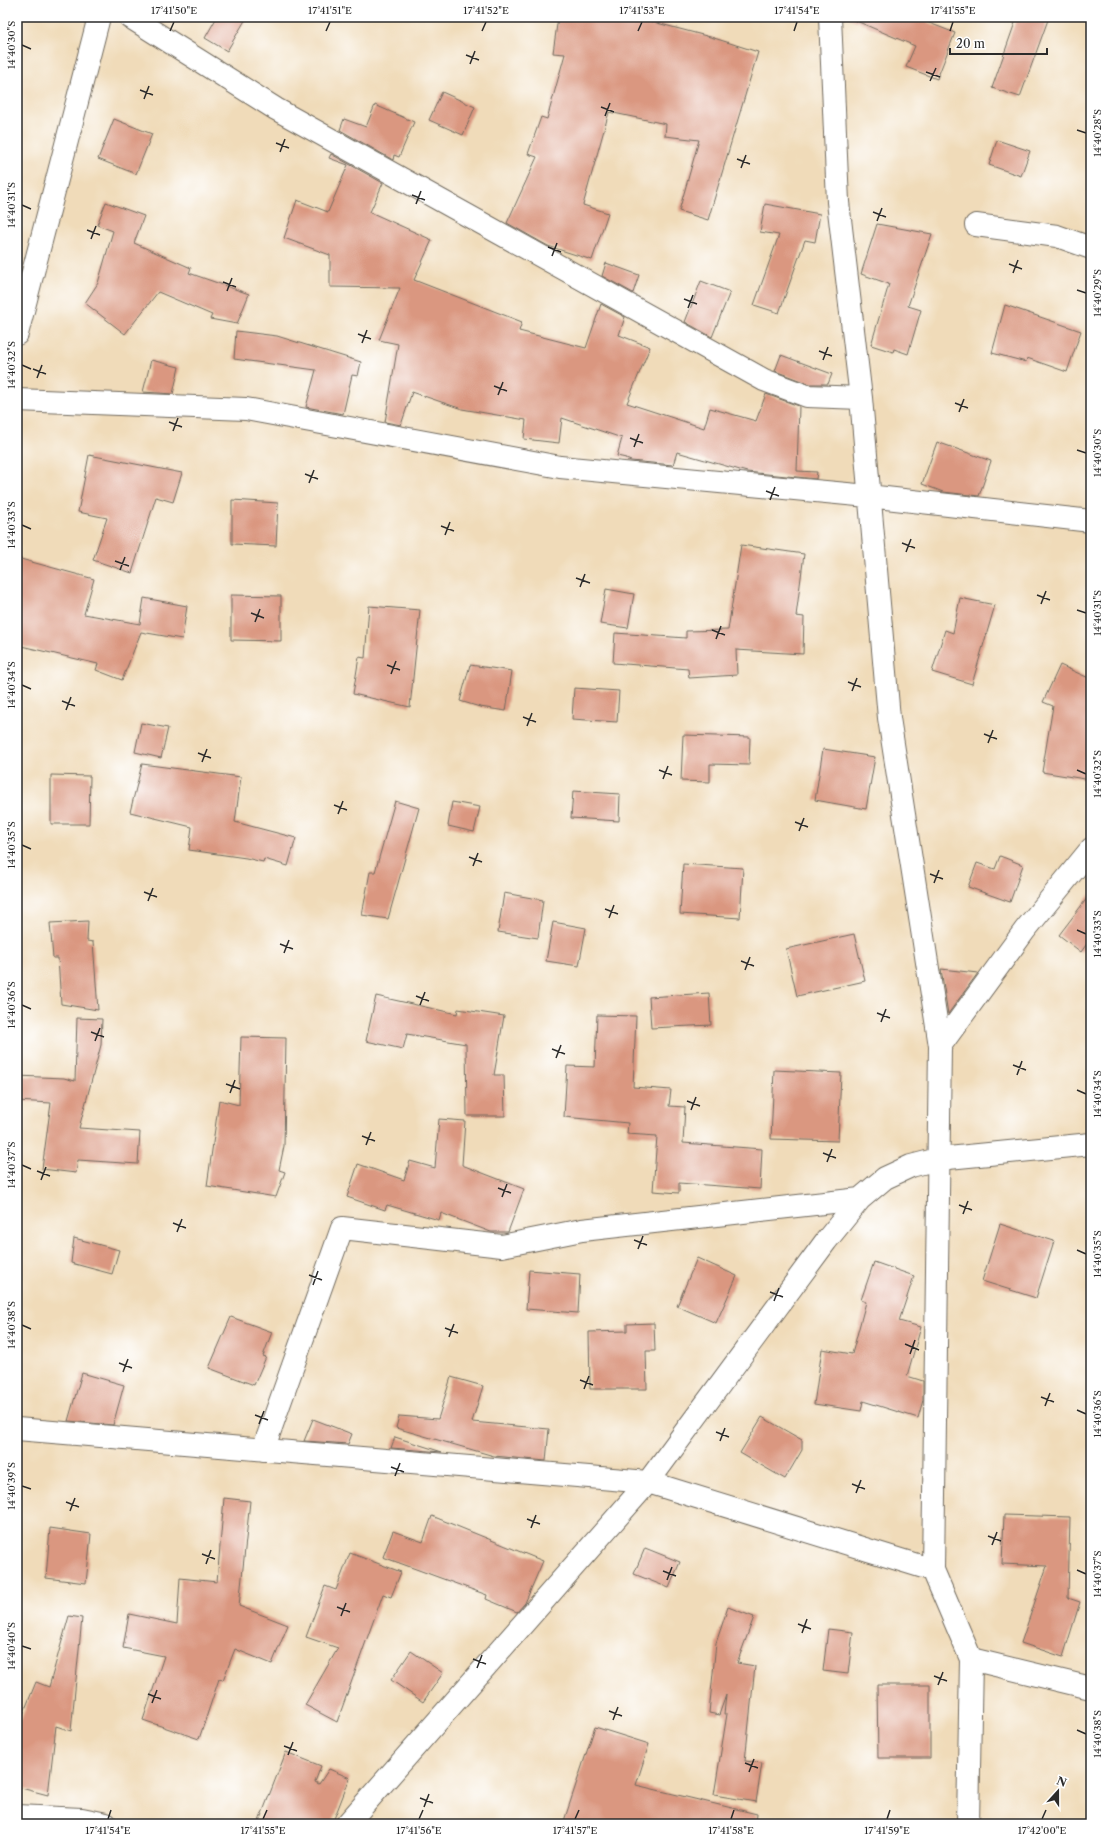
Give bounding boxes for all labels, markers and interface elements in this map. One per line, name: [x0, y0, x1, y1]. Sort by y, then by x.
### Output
text: 17°41'50"E: [151, 4, 197, 17]
text: 17°41'51"E: [308, 4, 352, 17]
text: 17°41'52"E: [463, 4, 509, 17]
text: 17°41'53"E: [619, 4, 665, 17]
text: 17°41'54"E: [774, 4, 820, 17]
text: 17°41'55"E: [930, 4, 976, 17]
text: 14°40'30"S: [5, 21, 18, 69]
scale bar: [950, 30, 1047, 56]
text: 20 m: [956, 36, 985, 51]
text: 14°40'28"S: [1091, 109, 1104, 157]
text: 14°40'31"S: [5, 182, 18, 228]
text: 14°40'29"S: [1091, 269, 1104, 317]
text: 14°40'32"S: [5, 341, 18, 389]
text: 14°40'30"S: [1091, 429, 1104, 477]
text: 14°40'33"S: [5, 501, 18, 549]
text: 14°40'31"S: [1091, 590, 1104, 636]
text: 14°40'34"S: [5, 661, 18, 709]
text: 14°40'32"S: [1091, 750, 1104, 798]
text: 14°40'35"S: [5, 821, 18, 869]
text: 14°40'33"S: [1091, 910, 1104, 958]
text: 14°40'36"S: [5, 981, 18, 1029]
text: 14°40'34"S: [1091, 1070, 1104, 1118]
text: 14°40'37"S: [5, 1142, 18, 1188]
text: 14°40'35"S: [1091, 1230, 1104, 1278]
text: 14°40'38"S: [5, 1301, 18, 1349]
text: 14°40'36"S: [1091, 1390, 1104, 1438]
text: 14°40'39"S: [5, 1462, 18, 1510]
text: 14°40'37"S: [1091, 1551, 1104, 1597]
text: 14°40'40"S: [5, 1622, 18, 1670]
text: 14°40'38"S: [1091, 1710, 1104, 1758]
north arrow: [1038, 1771, 1078, 1811]
text: N: [1055, 1773, 1069, 1790]
text: 17°41'54"E: [85, 1824, 131, 1837]
text: 17°41'55"E: [240, 1824, 286, 1837]
text: 17°41'56"E: [396, 1824, 442, 1837]
text: 17°41'57"E: [553, 1824, 597, 1837]
text: 17°41'58"E: [708, 1824, 754, 1837]
text: 17°41'59"E: [864, 1824, 910, 1837]
text: 17°42'00"E: [1018, 1824, 1066, 1837]

